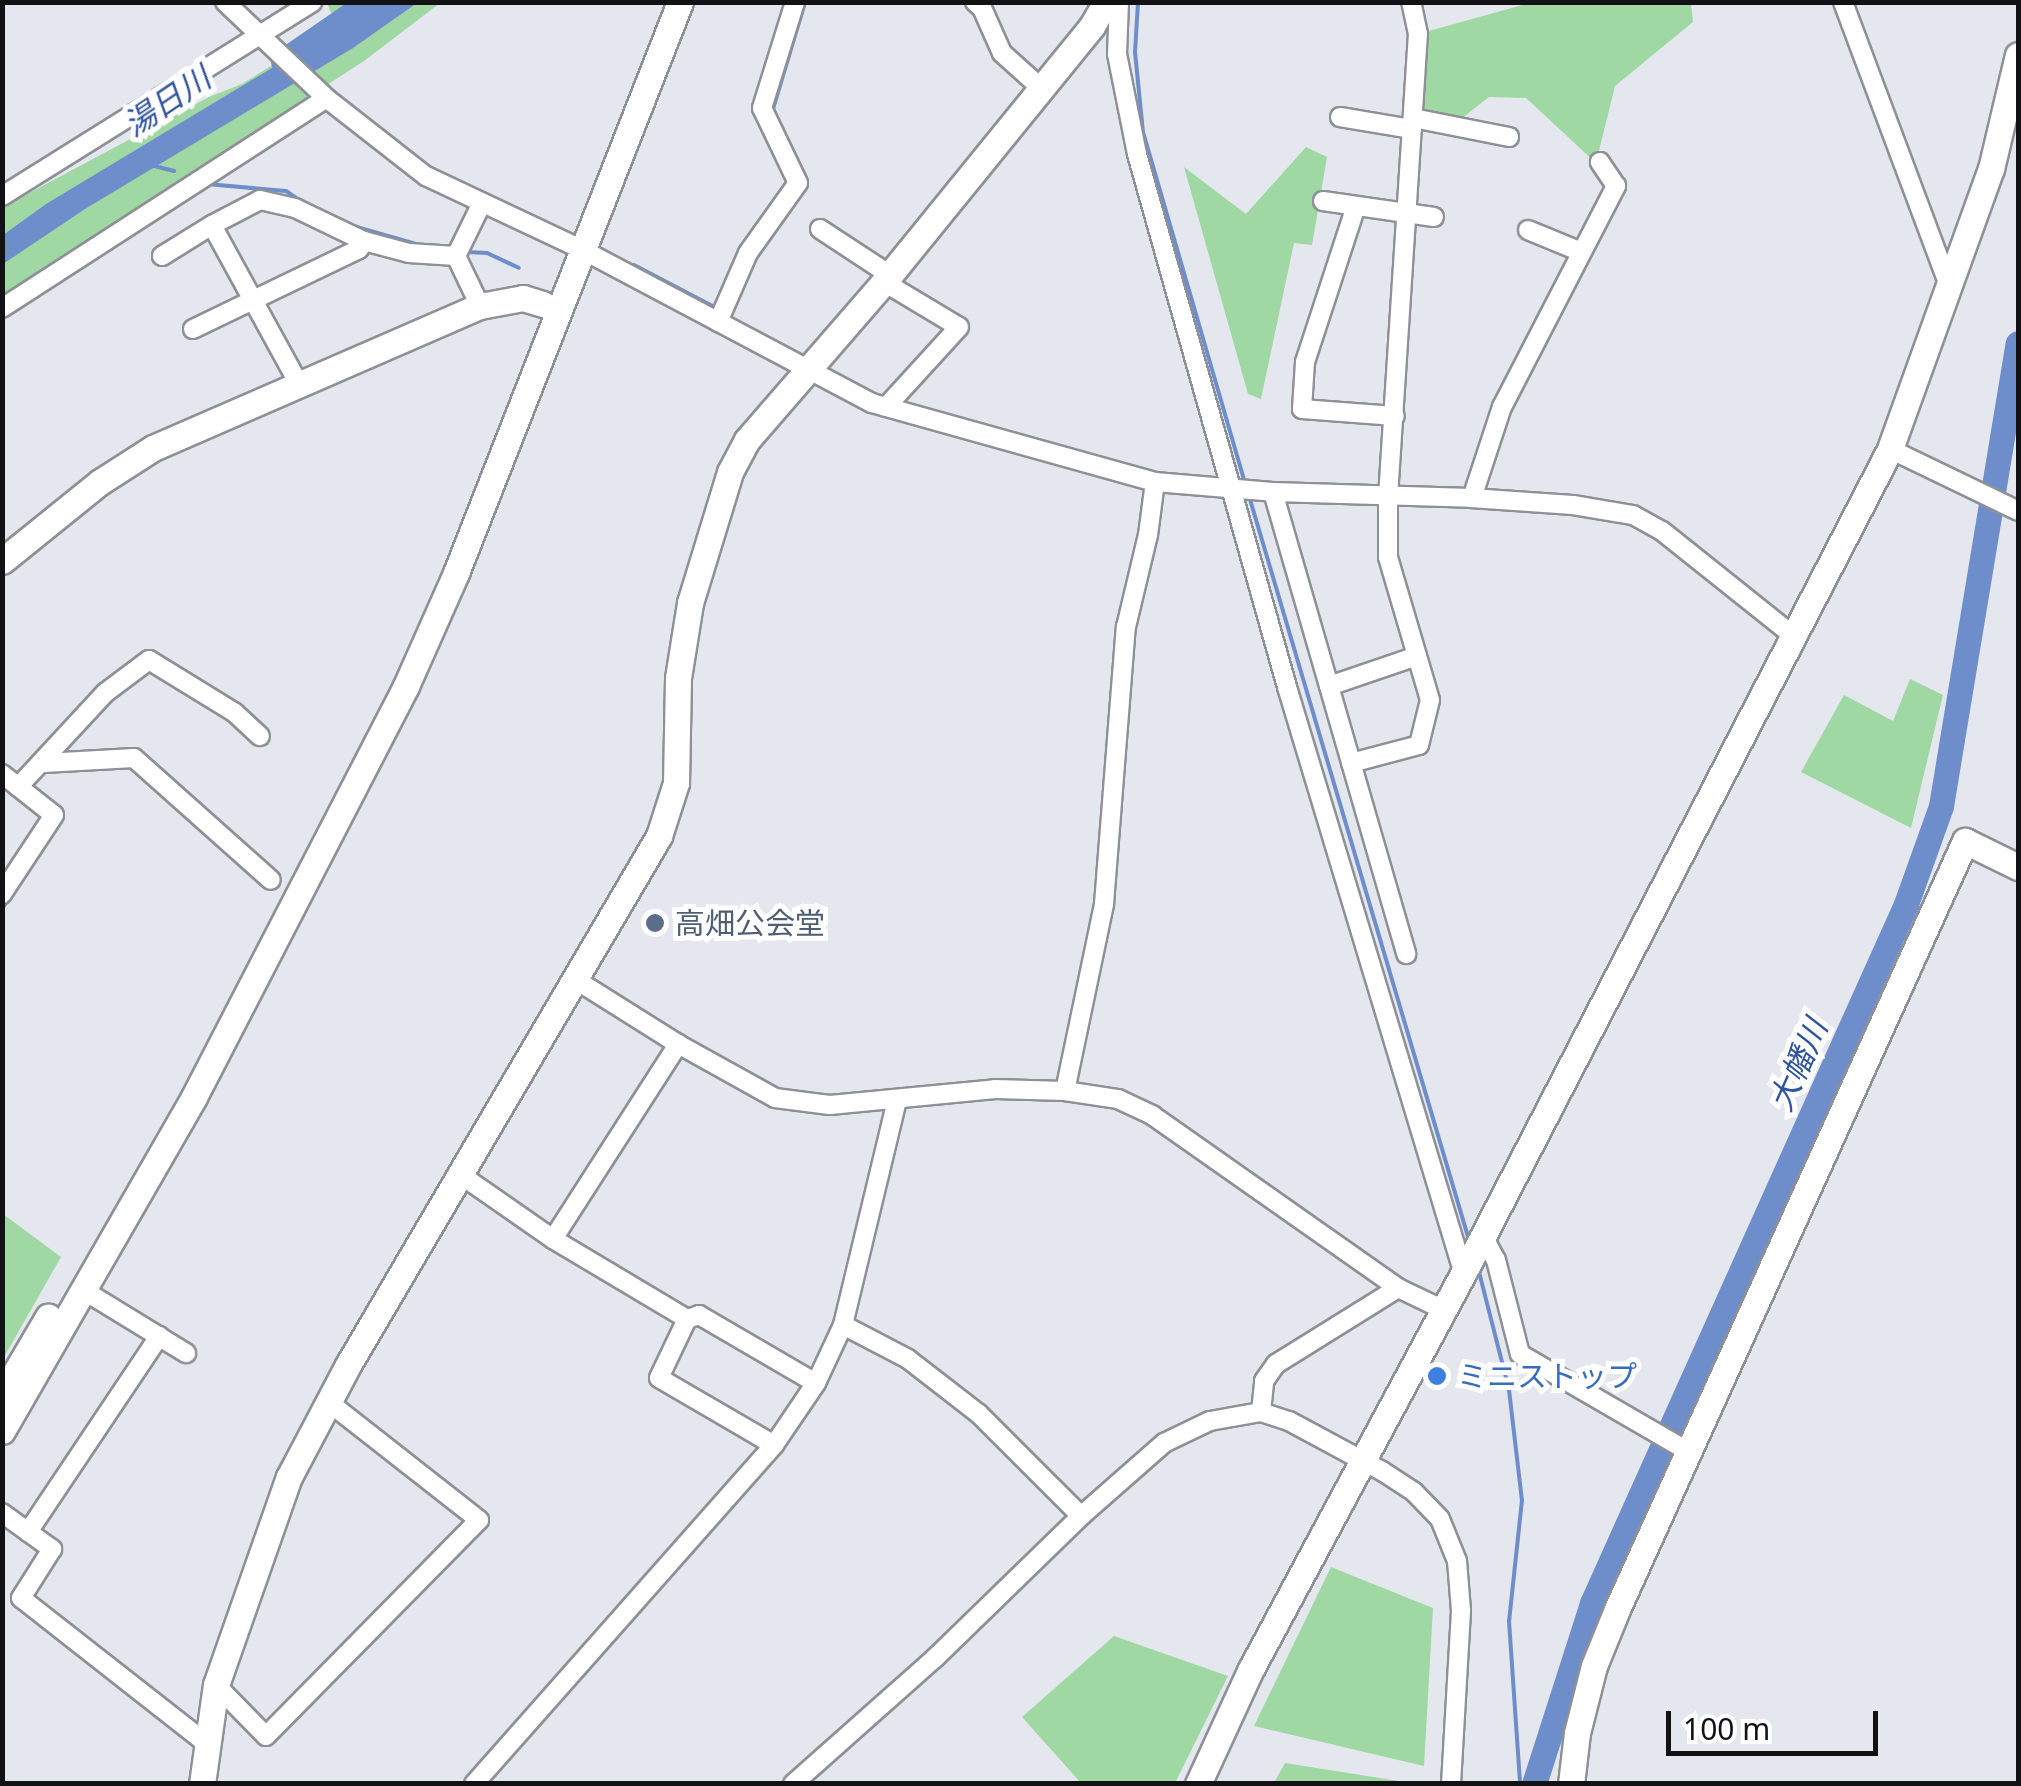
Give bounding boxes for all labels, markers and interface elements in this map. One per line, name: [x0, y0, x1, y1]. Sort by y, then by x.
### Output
water label: 湯日川: [116, 58, 218, 144]
place label: 高畑公会堂: [675, 905, 825, 941]
marker: 高畑公会堂: [644, 912, 666, 934]
water label: 大幡川: [1761, 1013, 1835, 1117]
place label: ミニストップ: [1457, 1358, 1637, 1394]
marker: ミニストップ: [1426, 1365, 1448, 1387]
scale bar: [1671, 1691, 1884, 1753]
text: 100 m: [1683, 1708, 1770, 1749]

